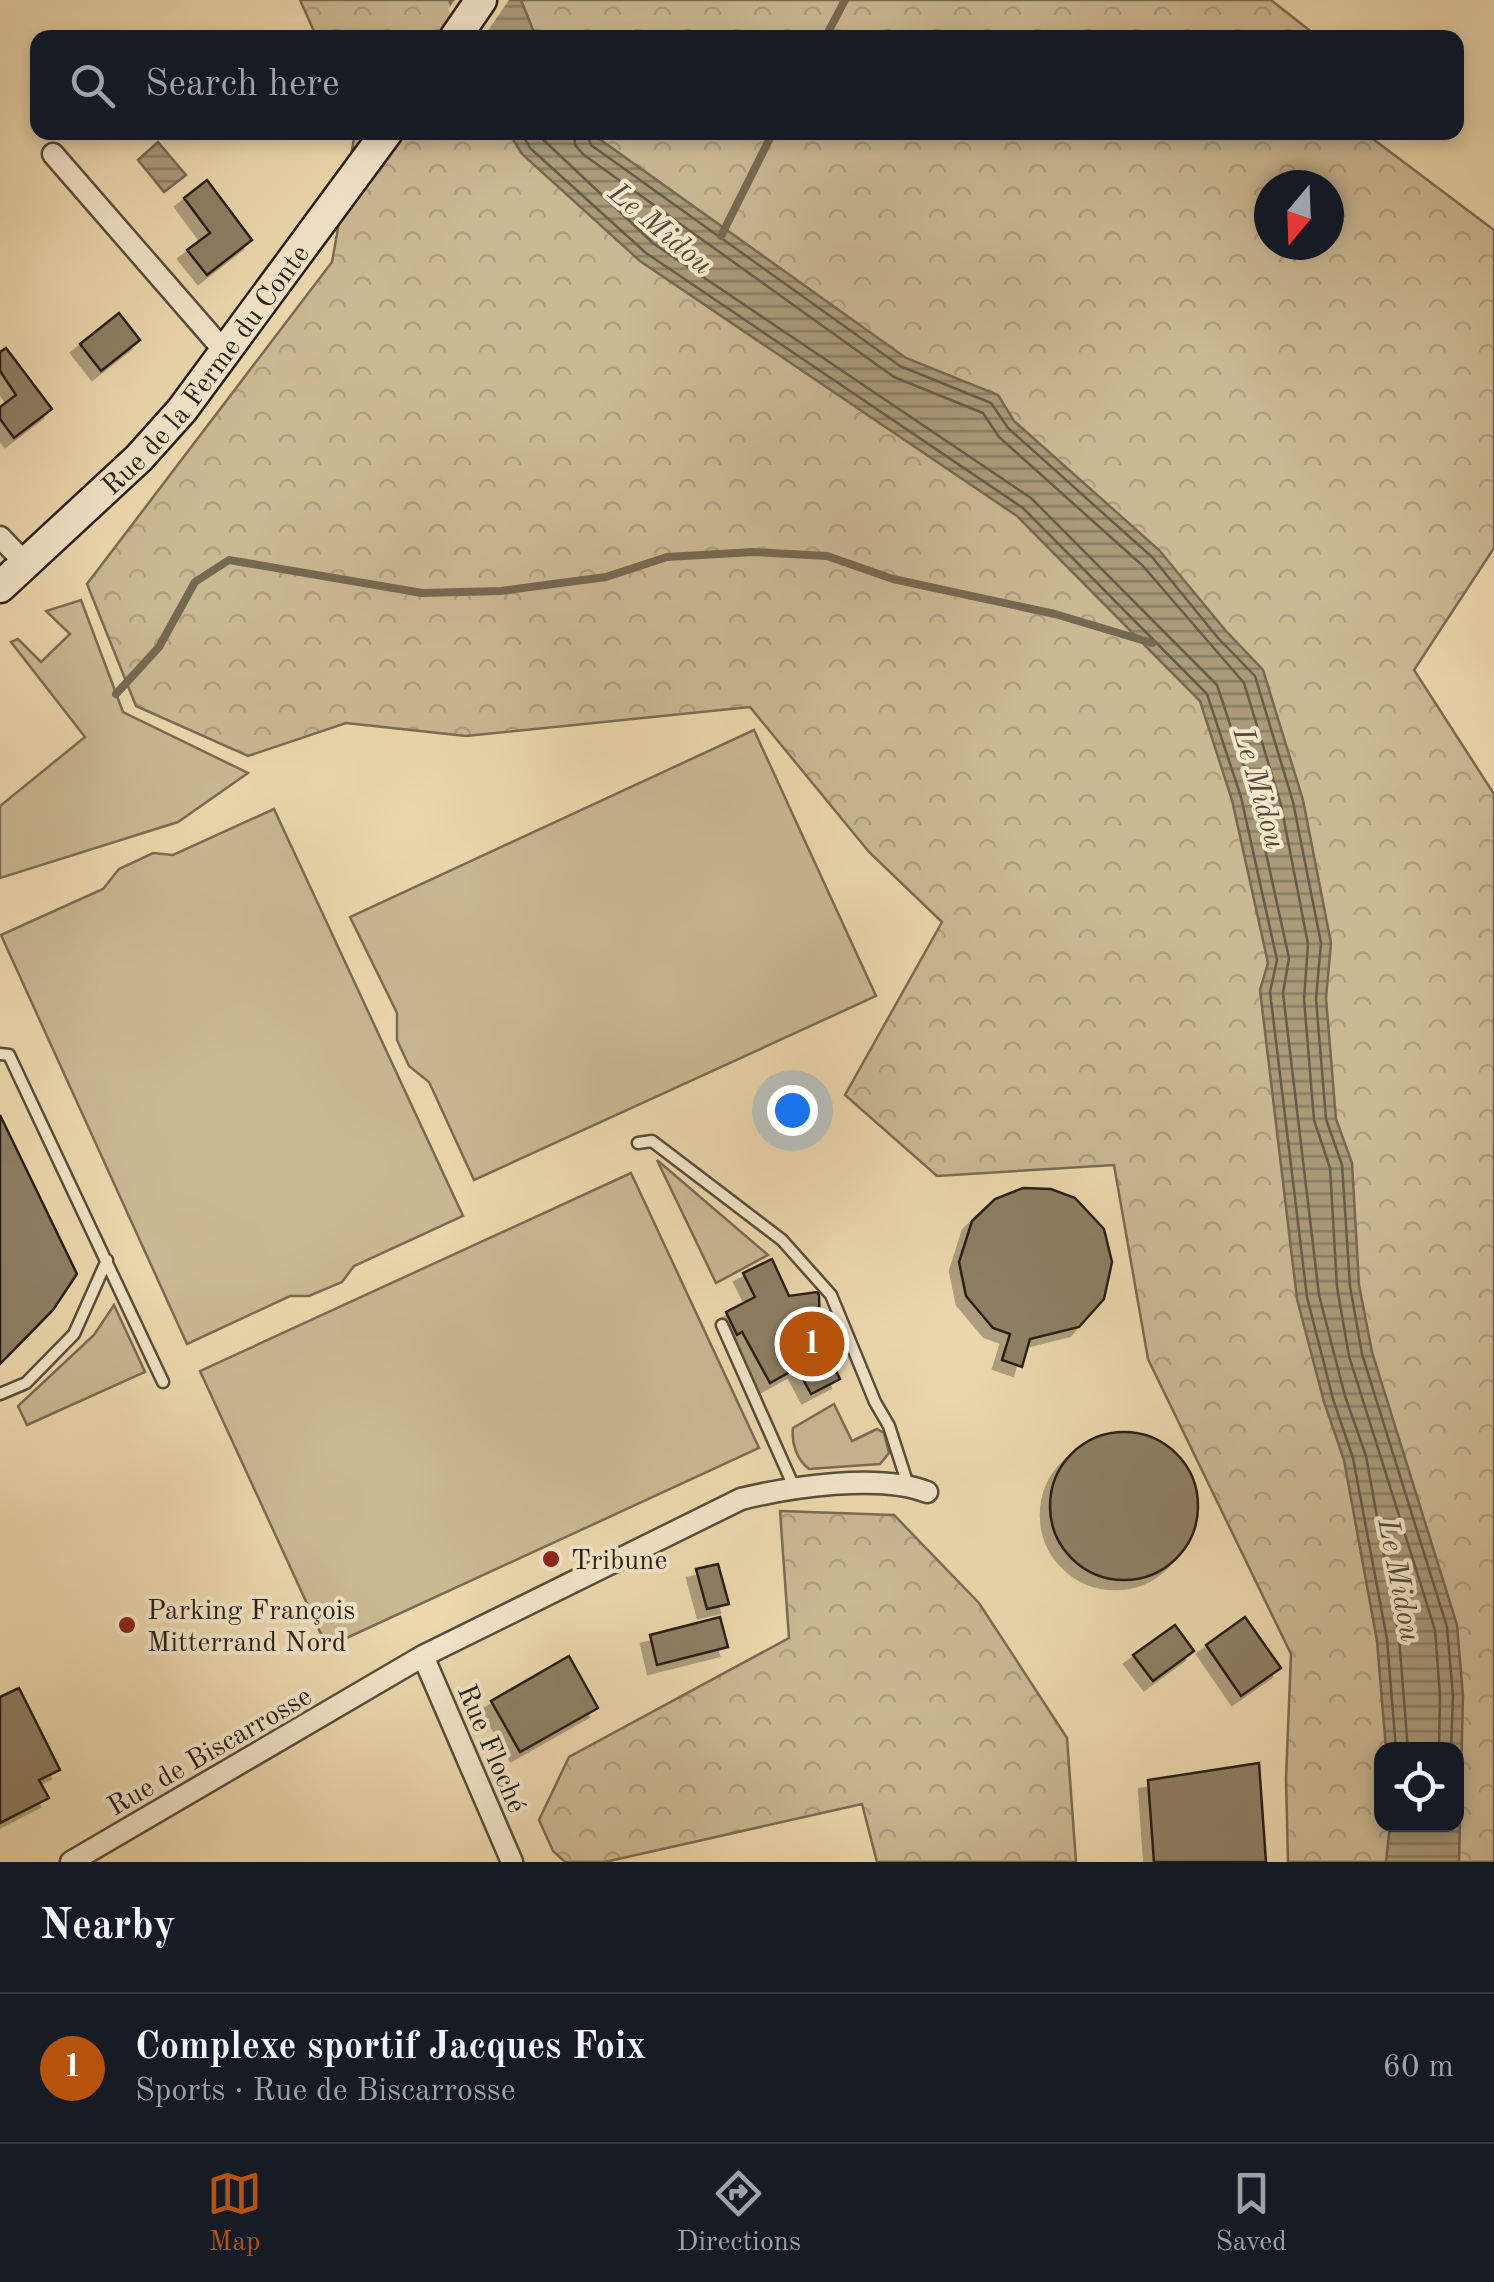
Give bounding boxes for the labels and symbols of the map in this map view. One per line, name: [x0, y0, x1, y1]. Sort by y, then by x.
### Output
north arrow: [1254, 170, 1344, 260]
water label: Le Midou: [601, 177, 717, 281]
street label: Rue de la Ferme du Conte: [98, 241, 316, 502]
water label: Le Midou: [1226, 723, 1290, 853]
your location: [767, 1085, 818, 1136]
pin: 1: [780, 1306, 844, 1382]
water label: Le Midou: [1371, 1515, 1425, 1645]
marker: Tribune: [540, 1548, 562, 1570]
place label: Tribune: [571, 1548, 667, 1576]
place label: Parking François Mitterrand Nord: [147, 1598, 356, 1658]
marker: Parking François Mitterrand Nord: [116, 1614, 138, 1636]
street label: Rue Floché: [451, 1681, 530, 1817]
street label: Rue de Biscarrosse: [104, 1683, 317, 1822]

